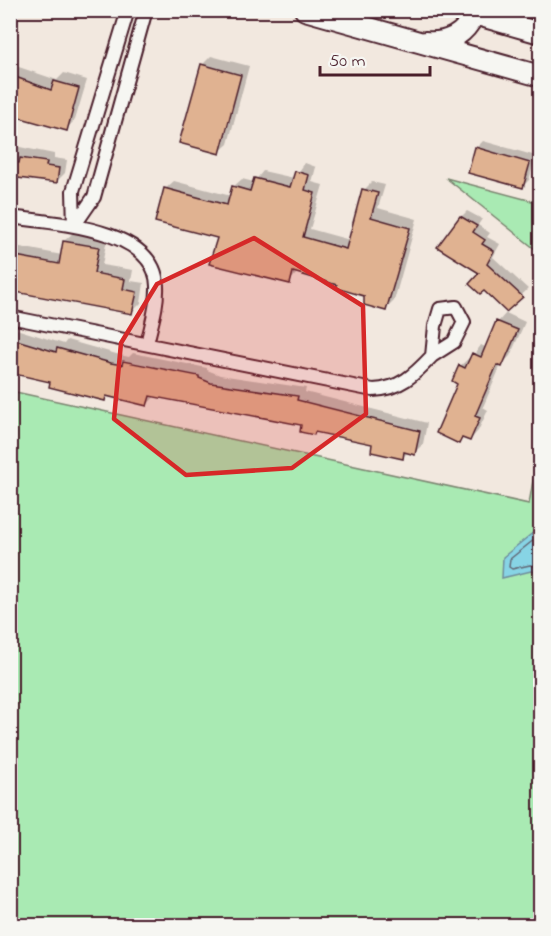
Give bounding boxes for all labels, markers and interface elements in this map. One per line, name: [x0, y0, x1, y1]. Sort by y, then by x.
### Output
scale bar: [320, 39, 430, 77]
text: 50 m: [329, 49, 366, 75]

